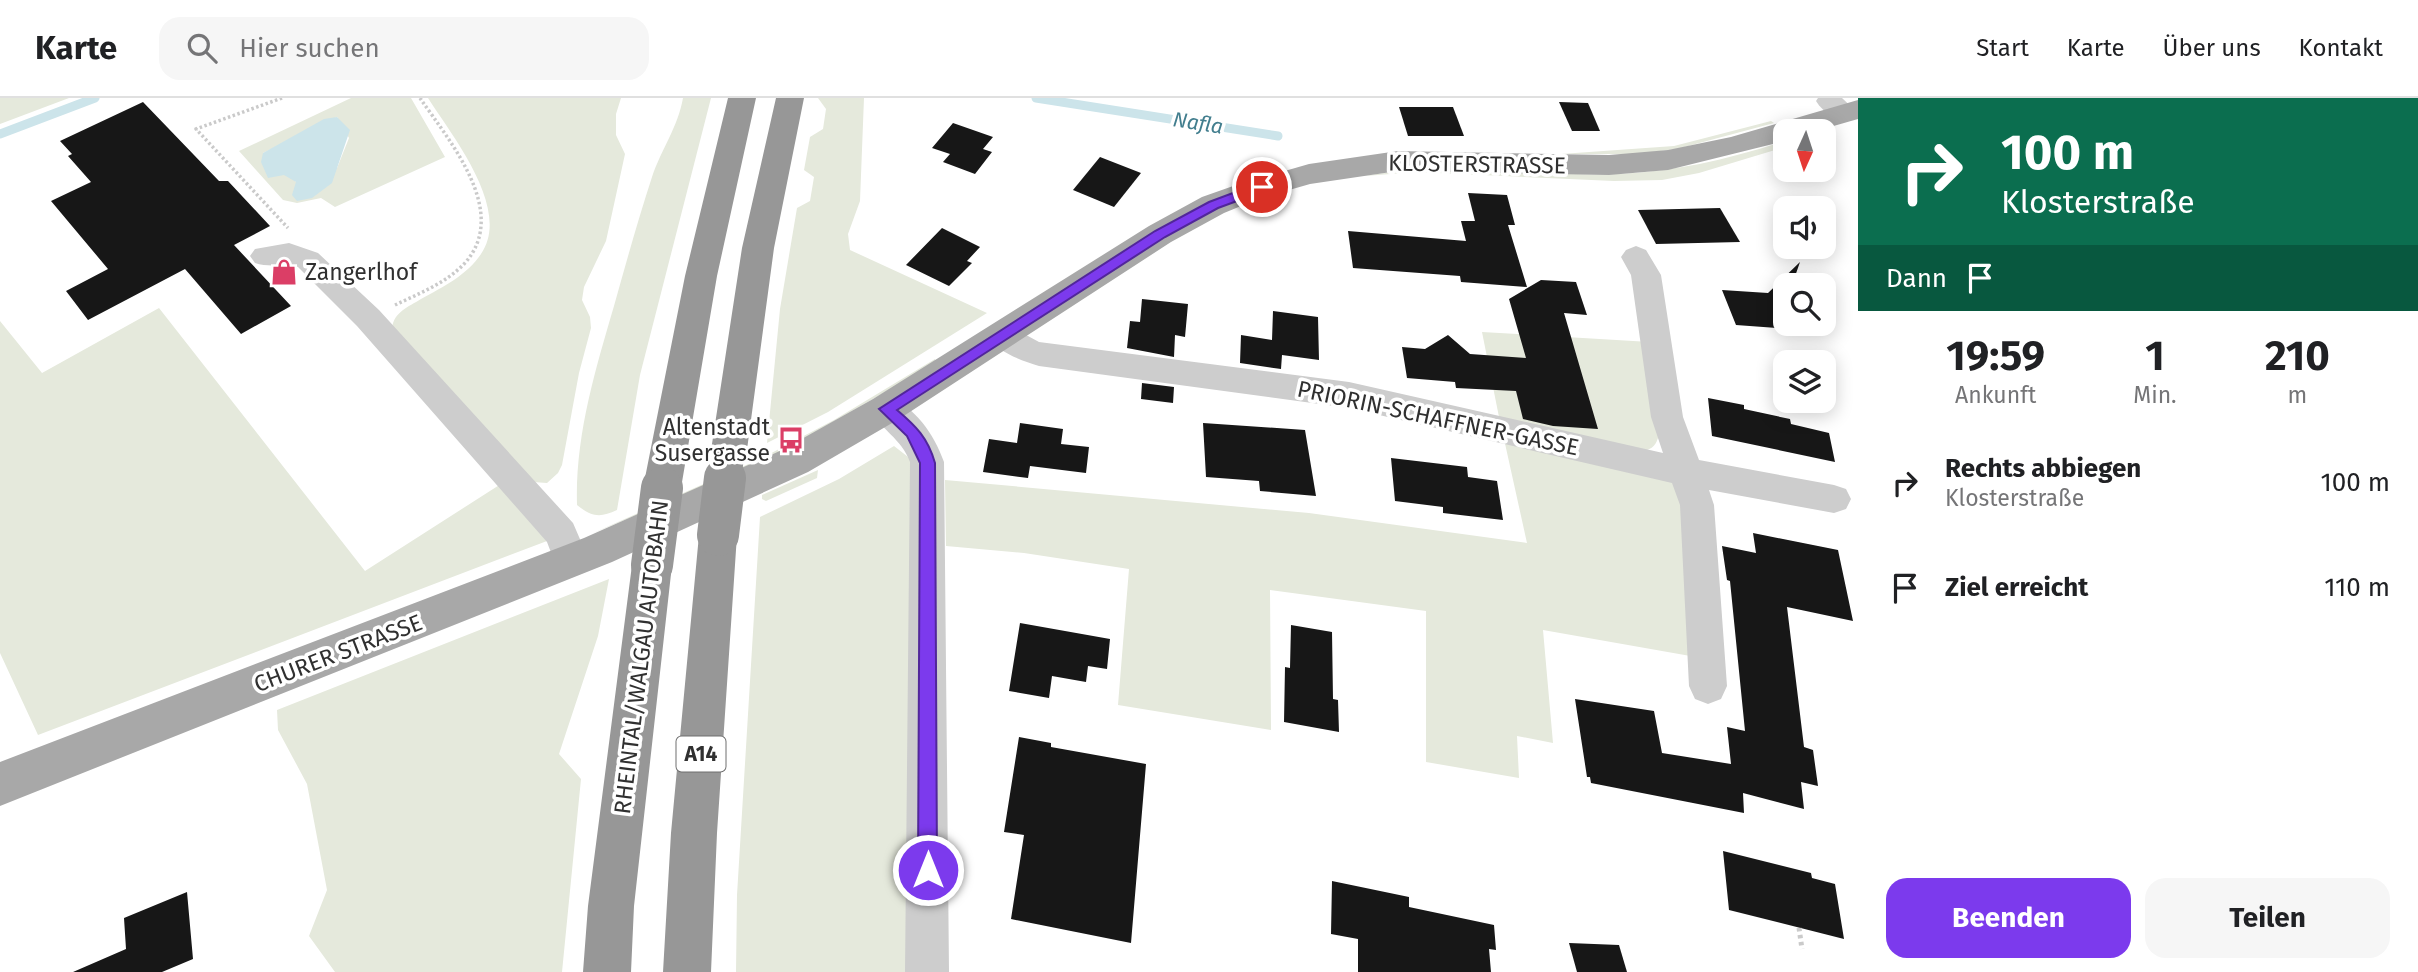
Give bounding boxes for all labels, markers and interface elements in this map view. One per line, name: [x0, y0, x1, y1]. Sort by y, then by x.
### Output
search box: [159, 17, 649, 80]
text: Karte: [35, 28, 117, 68]
icon: search: [183, 29, 221, 67]
text: Hier suchen: [239, 33, 380, 64]
text: Start: [1976, 34, 2029, 62]
text: Karte: [2067, 34, 2125, 62]
text: Über uns: [2163, 34, 2261, 62]
text: Kontakt: [2299, 34, 2383, 62]
water label: Nafla: [1171, 106, 1225, 140]
north arrow: [1773, 119, 1836, 182]
map controls: [1773, 119, 1836, 413]
text: 100 m: [2001, 123, 2134, 182]
icon: right: [1886, 126, 1977, 217]
street label: KLOSTERSTRASSE: [1388, 148, 1566, 180]
pin: [1232, 157, 1292, 217]
icon: arrive: [1243, 168, 1281, 206]
text: Klosterstraße: [2001, 183, 2195, 221]
button: sound: [1773, 196, 1836, 259]
shop icon: Zangerlhof: [269, 257, 299, 287]
place label: Zangerlhof: [305, 258, 419, 286]
icon: arrive: [1961, 259, 1999, 297]
text: Dann: [1886, 263, 1947, 294]
button: search: [1773, 273, 1836, 336]
text: 19:59: [1946, 331, 2045, 381]
text: 1: [2145, 331, 2165, 381]
text: 210: [2265, 331, 2330, 381]
button: layers: [1773, 350, 1836, 413]
street label: PRIORIN-SCHAFFNER-GASSE: [1295, 374, 1581, 462]
text: Ankunft: [1955, 381, 2036, 409]
text: Min.: [2133, 381, 2177, 409]
text: m: [2287, 381, 2307, 409]
place label: Altenstadt Susergasse: [655, 413, 771, 467]
bus stop icon: Altenstadt Susergasse: [776, 425, 806, 455]
text: Rechts abbiegen: [1945, 453, 2141, 484]
icon: right: [1886, 464, 1924, 502]
text: 100 m: [2321, 467, 2390, 498]
text: Klosterstraße: [1945, 484, 2084, 512]
street label: RHEINTAL/WALGAU AUTOBAHN: [608, 498, 674, 816]
icon: arrive: [1886, 569, 1924, 607]
text: Ziel erreicht: [1945, 572, 2088, 603]
text: 110 m: [2324, 572, 2390, 603]
street label: CHURER STRASSE: [250, 608, 426, 698]
road number: A14: [676, 736, 726, 772]
position arrow: [891, 833, 965, 907]
button: Beenden: [1886, 878, 2131, 958]
button: Teilen: [2145, 878, 2390, 958]

